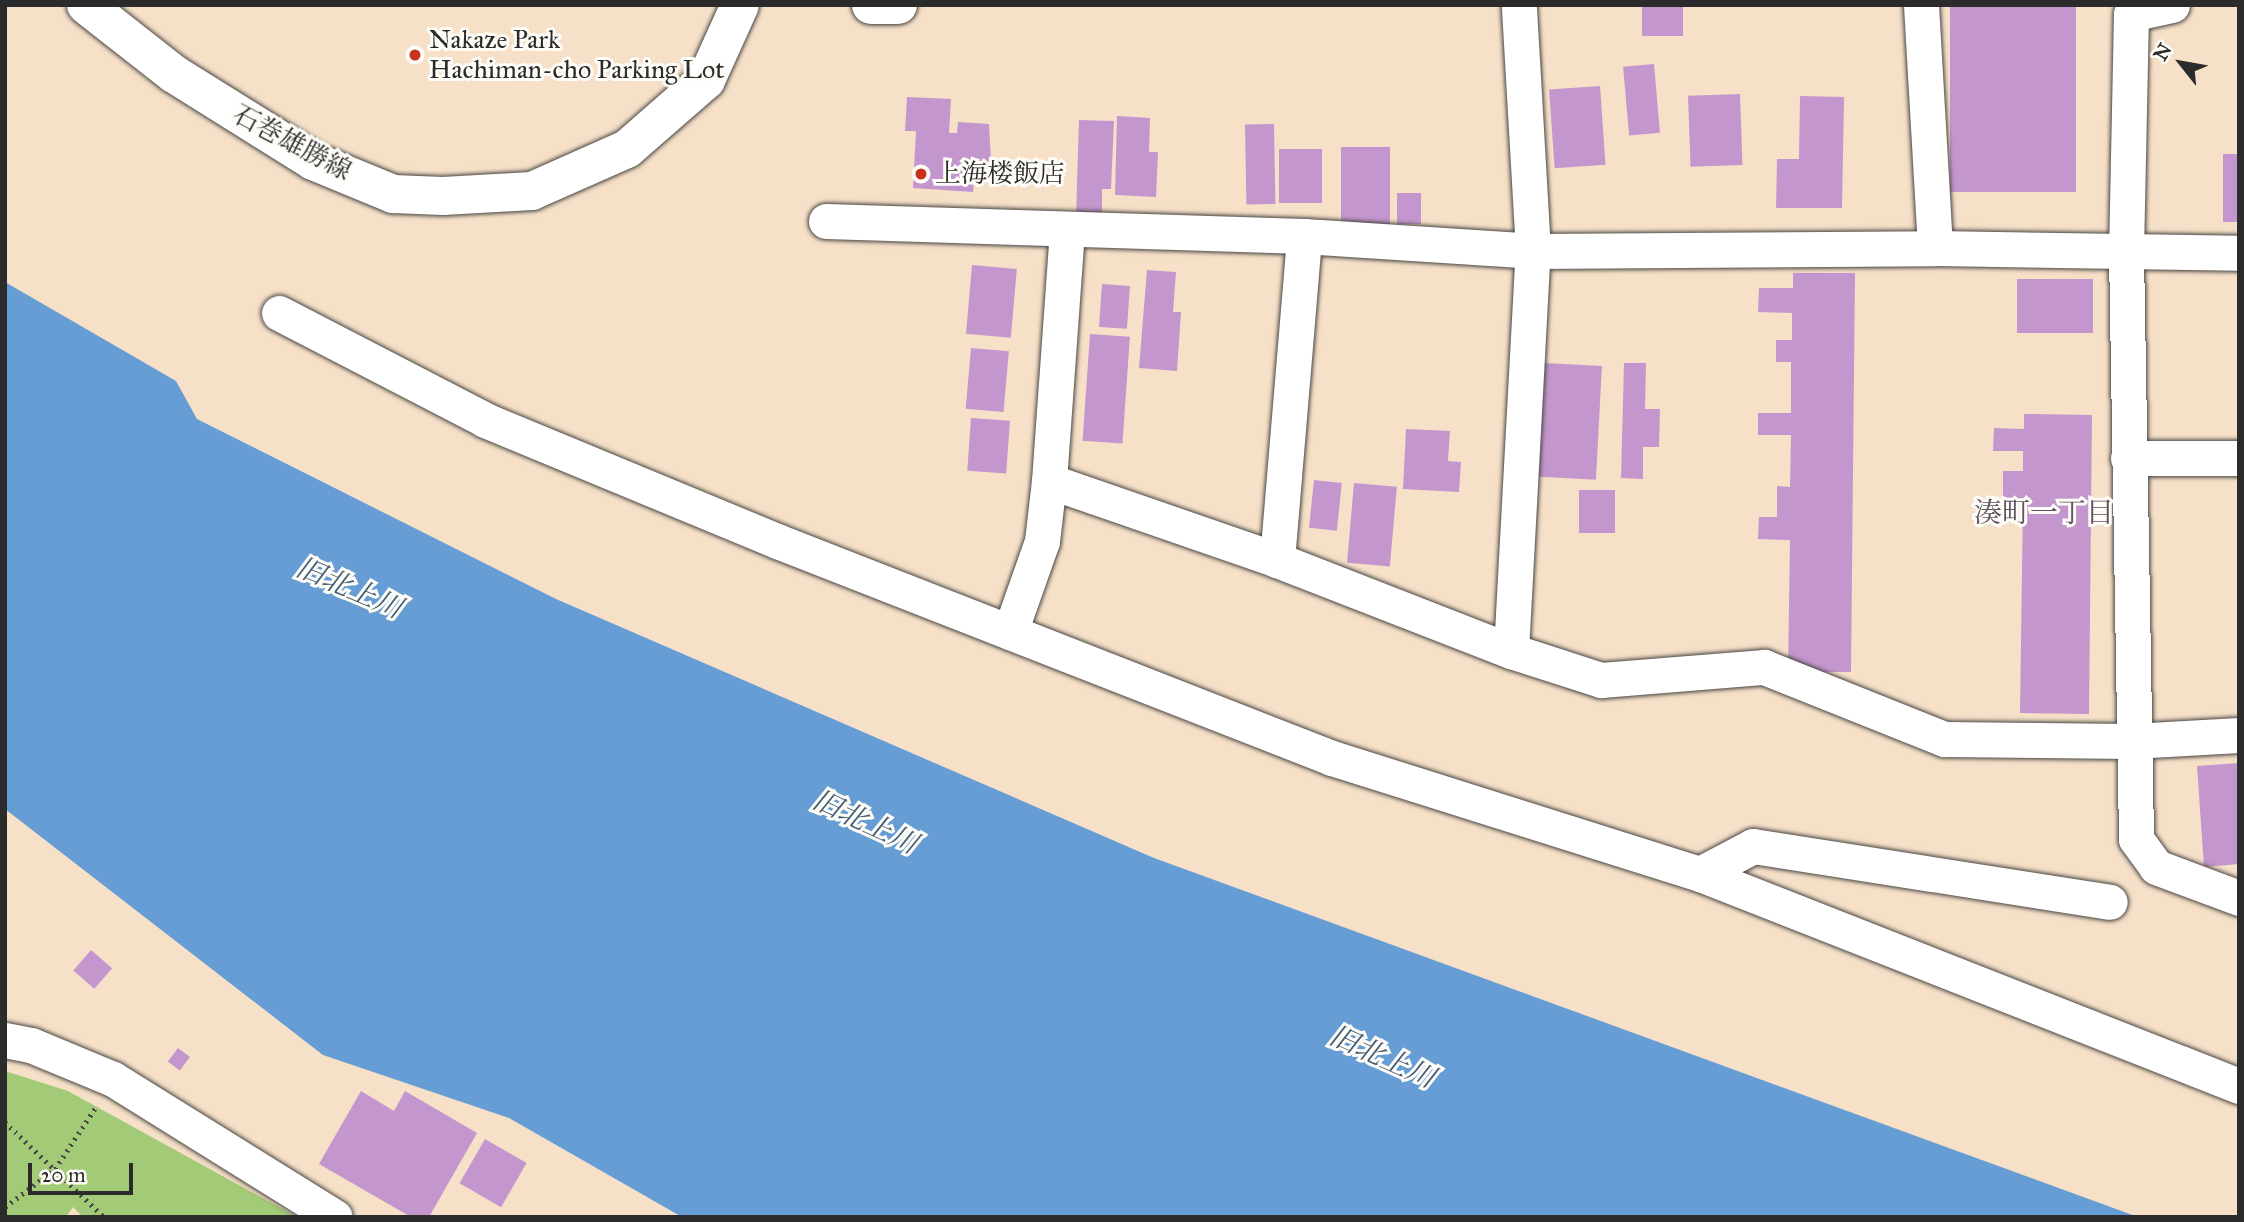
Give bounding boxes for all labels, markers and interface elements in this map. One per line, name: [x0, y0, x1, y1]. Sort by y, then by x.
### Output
place label: Nakaze Park Hachiman-cho Parking Lot: [429, 24, 724, 86]
north arrow: [2146, 28, 2216, 98]
text: N: [2149, 39, 2177, 65]
marker: Nakaze Park Hachiman-cho Parking Lot: [407, 47, 423, 63]
street label: 石巻雄勝線: [227, 99, 357, 187]
place label: 上海楼飯店: [935, 158, 1065, 190]
marker: 上海楼飯店: [913, 166, 929, 182]
district label: 湊町一丁目: [1974, 496, 2114, 530]
water label: 旧北上川: [291, 551, 407, 625]
water label: 旧北上川: [807, 783, 923, 861]
water label: 旧北上川: [1324, 1019, 1440, 1095]
scale bar: [32, 1148, 136, 1192]
text: 20 m: [41, 1162, 86, 1188]

